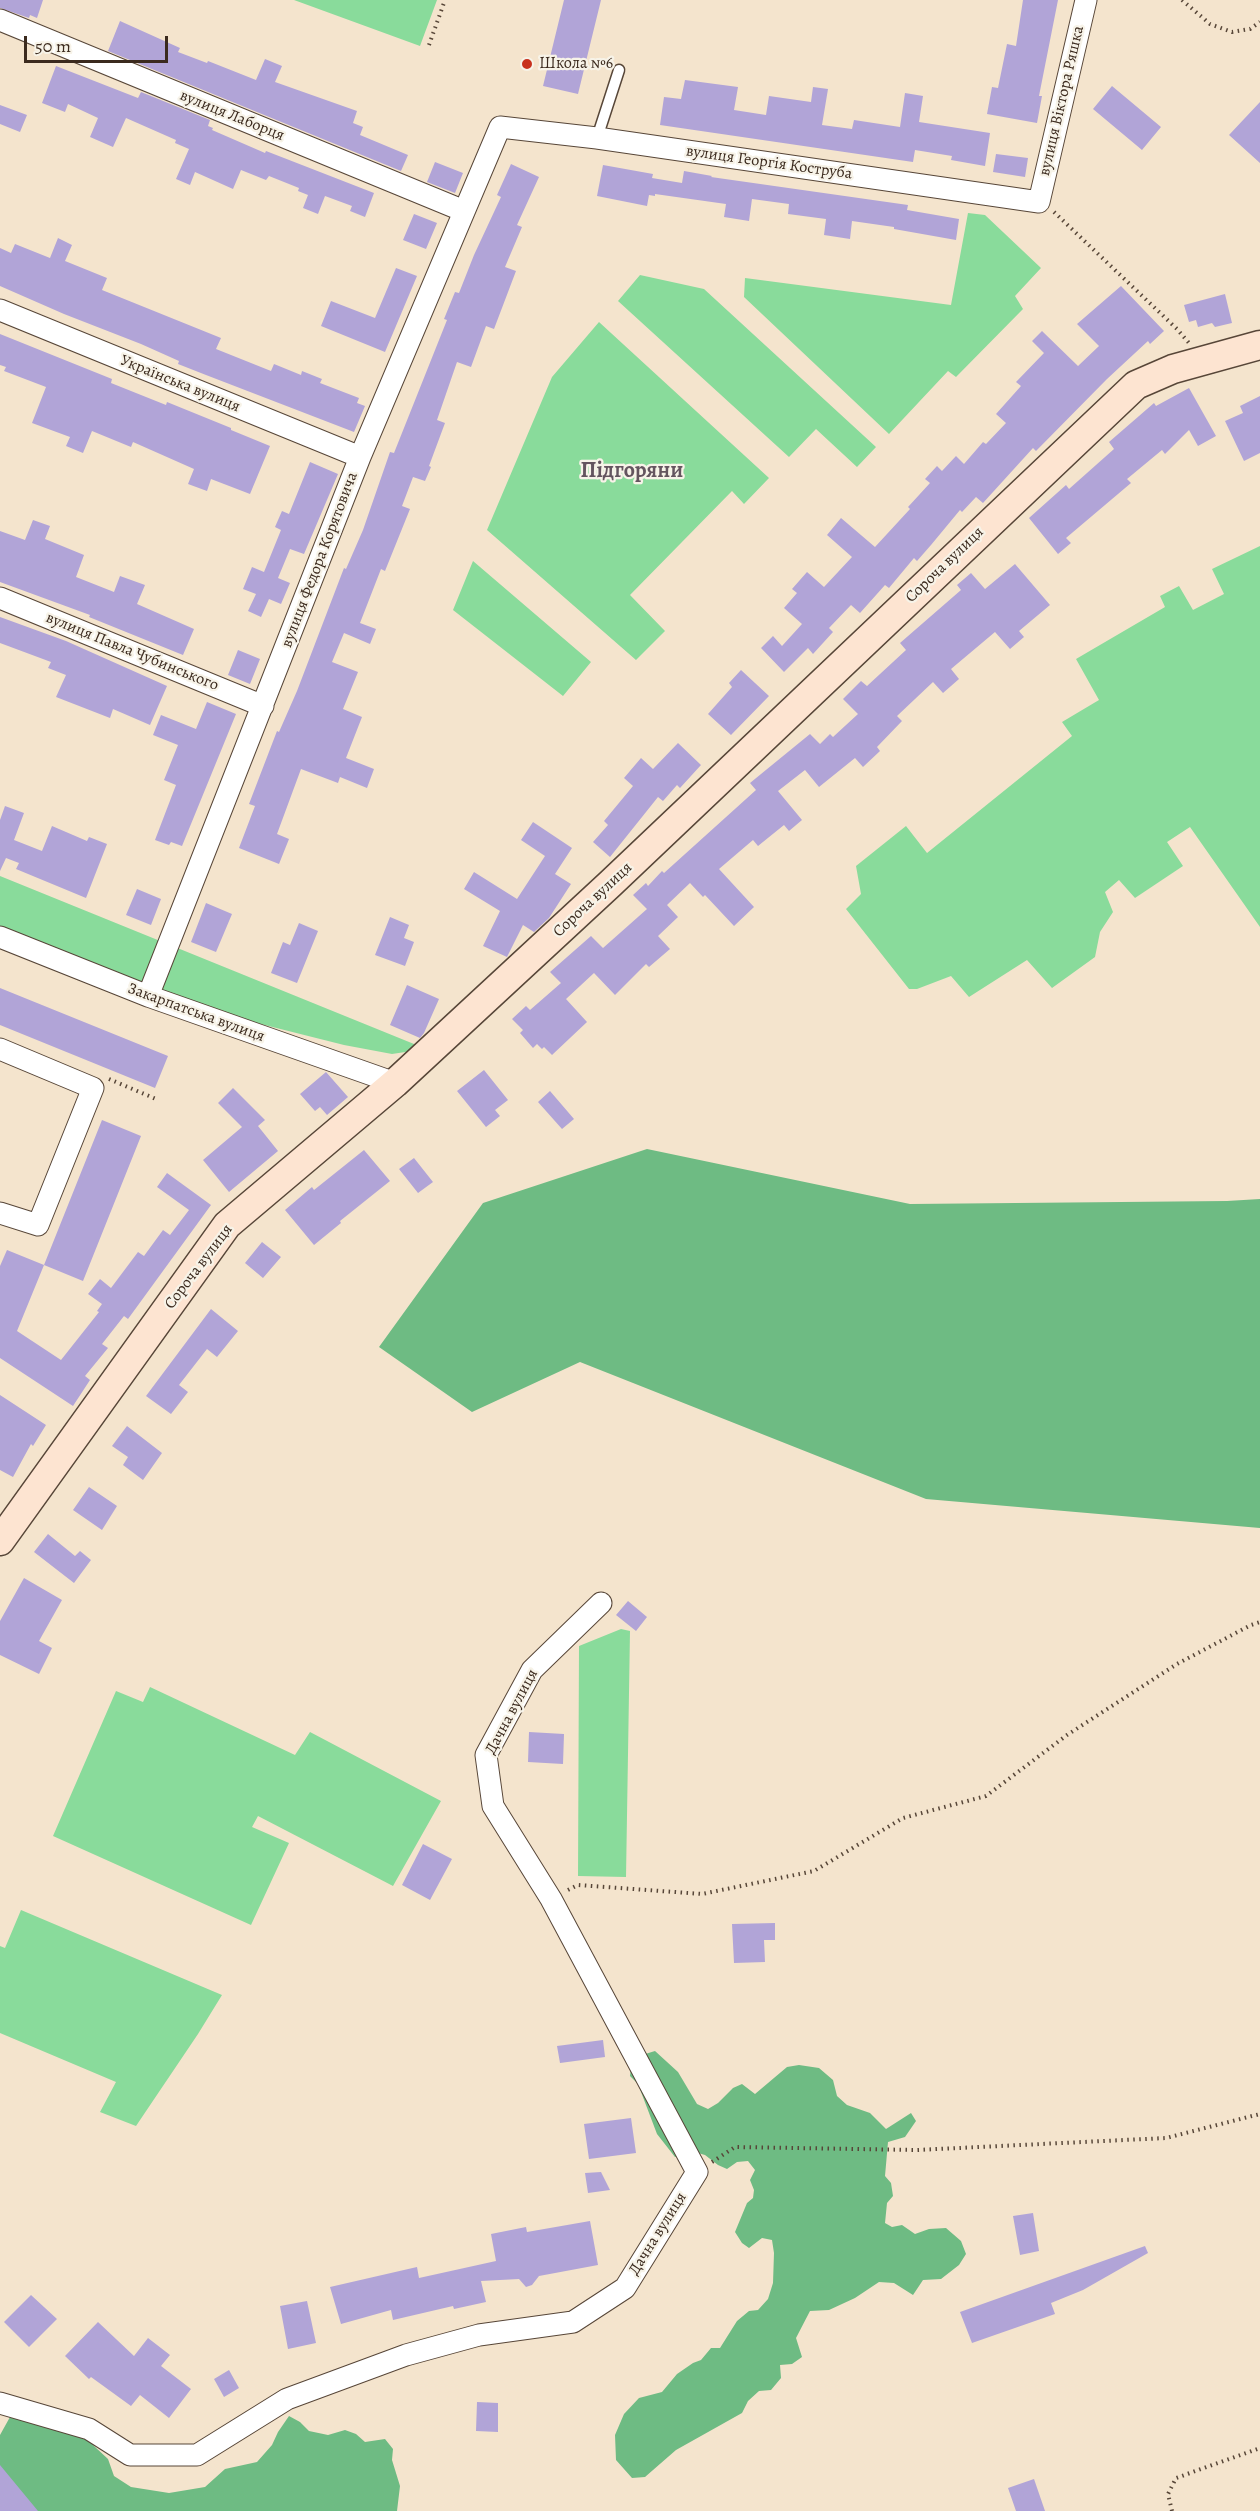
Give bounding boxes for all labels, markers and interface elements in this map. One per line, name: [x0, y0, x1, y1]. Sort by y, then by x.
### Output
scale bar: [27, 24, 171, 62]
street label: вулиця Віктора Ряшка: [1035, 24, 1089, 178]
text: 50 m: [35, 34, 71, 58]
place label: Школа №6: [539, 54, 613, 74]
marker: Школа №6: [520, 57, 534, 71]
street label: вулиця Лаборця: [177, 86, 287, 146]
street label: вулиця Георгія Коструба: [685, 142, 853, 184]
street label: Українська вулиця: [117, 351, 243, 417]
district label: Підгоряни: [581, 459, 683, 485]
street label: вулиця Федора Корятовича: [278, 470, 362, 650]
street label: Сороча вулиця: [902, 523, 988, 607]
street label: вулиця Павла Чубинського: [43, 609, 221, 695]
street label: Сороча вулиця: [549, 858, 637, 942]
street label: Закарпатська вулиця: [125, 979, 267, 1047]
street label: Сороча вулиця: [161, 1221, 237, 1313]
street label: Дачна вулиця: [481, 1666, 543, 1758]
street label: Дачна вулиця: [625, 2189, 691, 2279]

